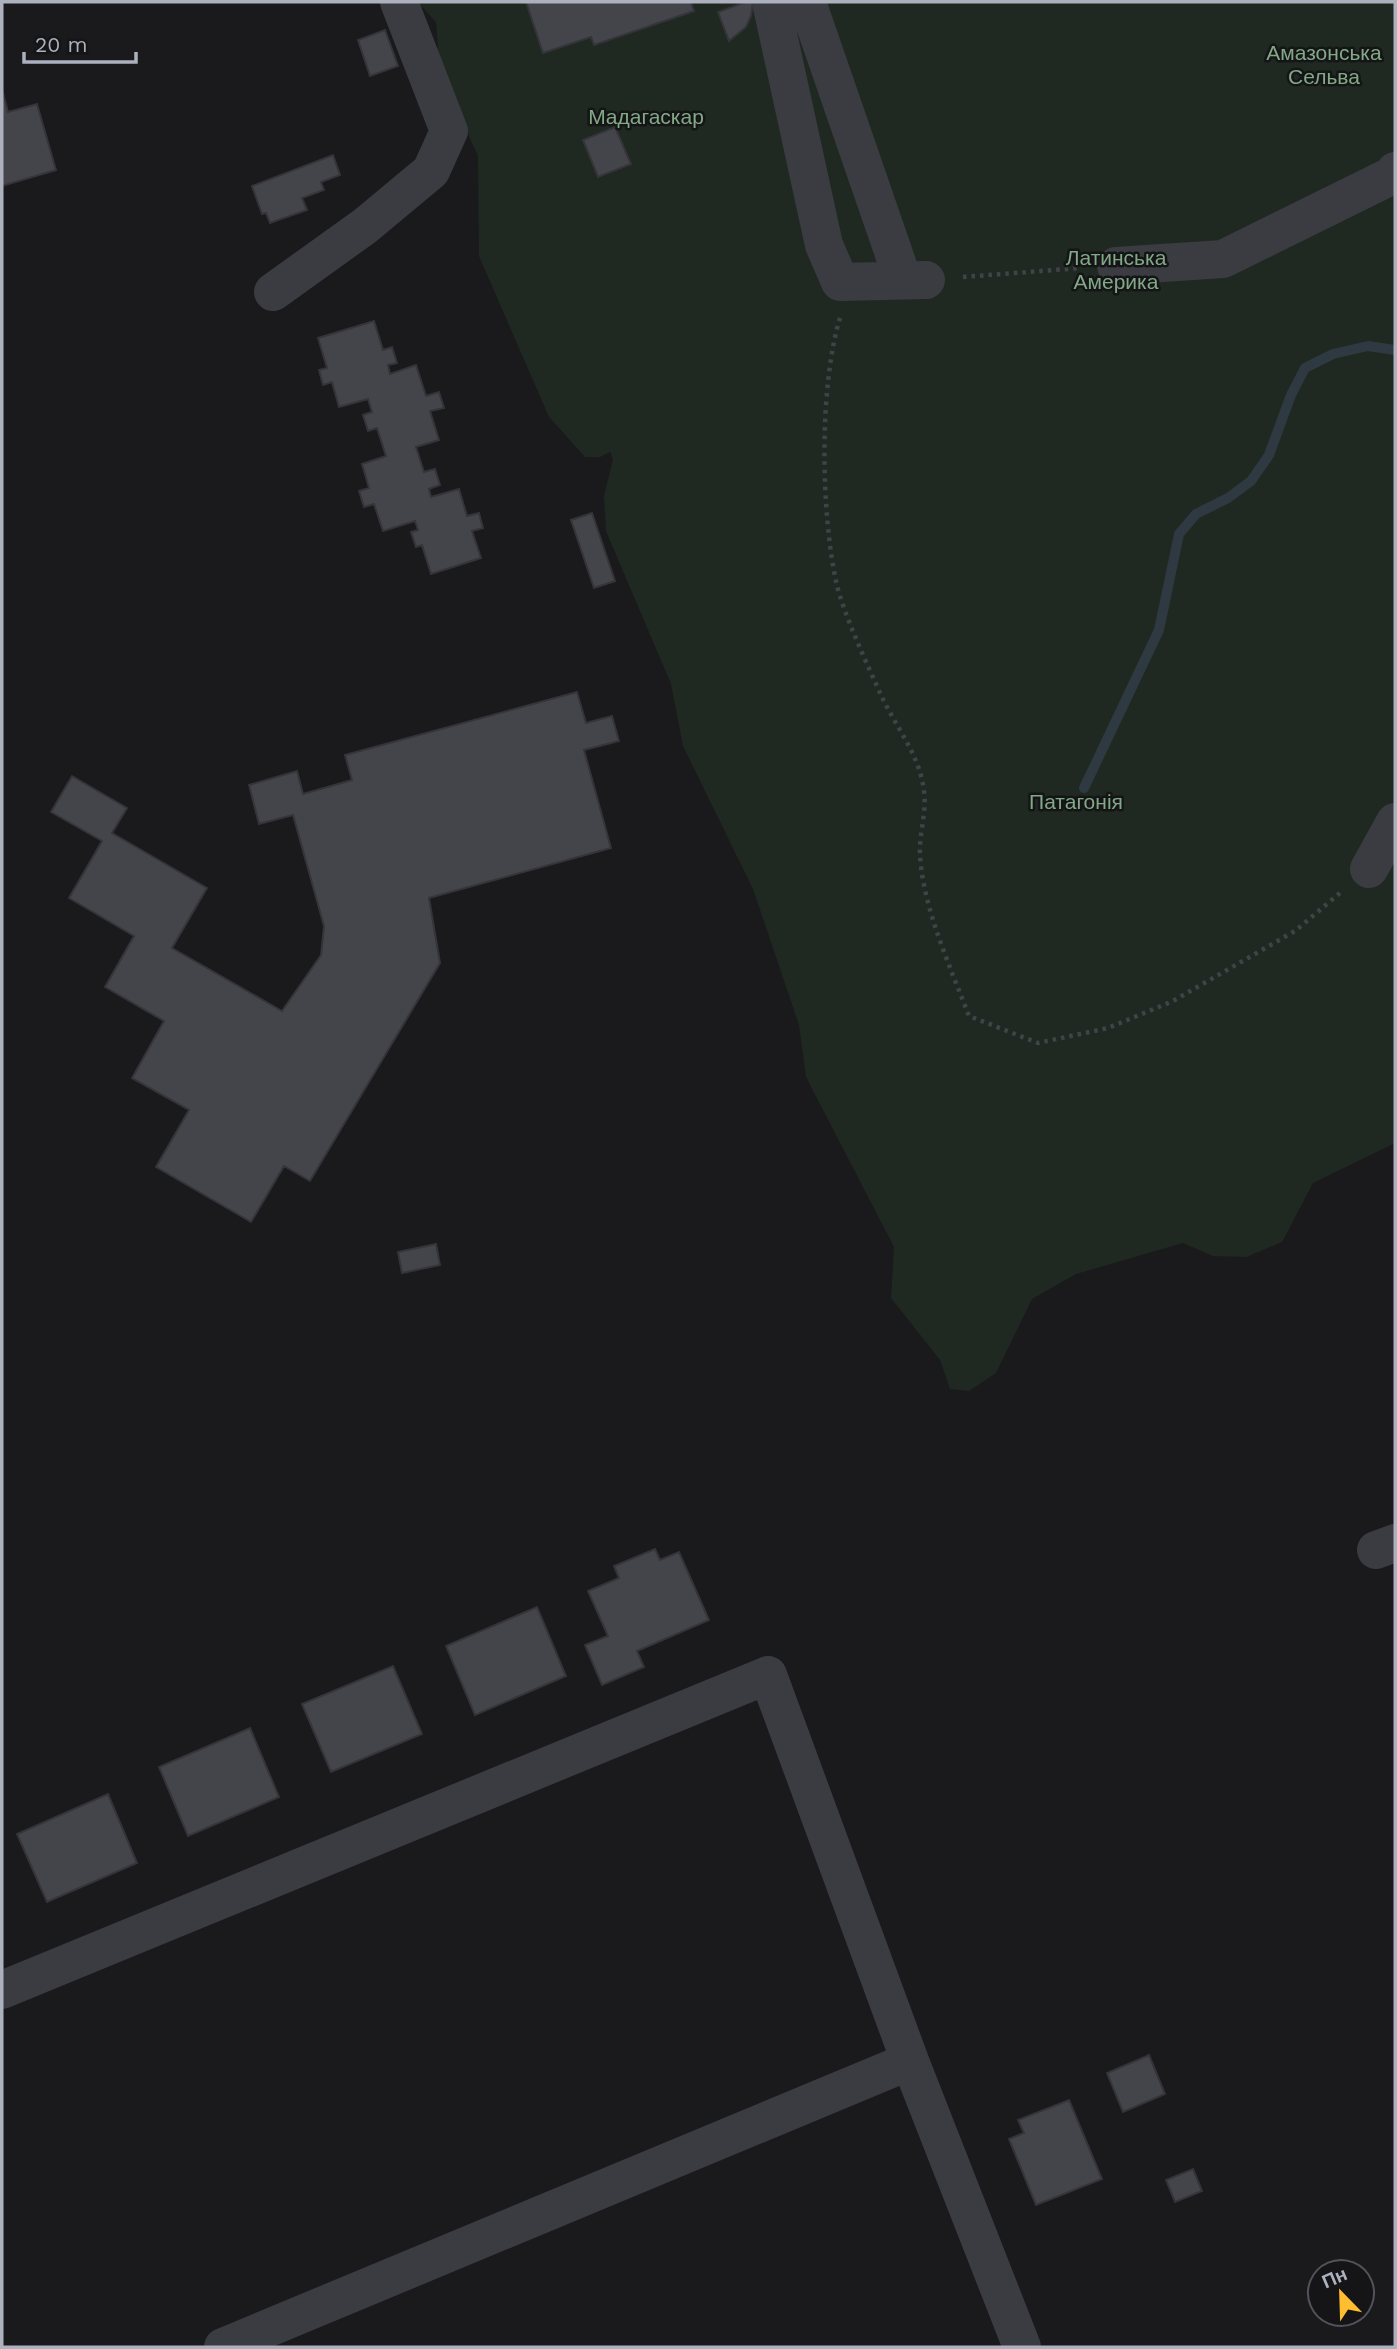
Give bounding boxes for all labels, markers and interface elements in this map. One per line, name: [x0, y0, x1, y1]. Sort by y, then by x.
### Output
scale bar: [24, 21, 136, 65]
text: 20 m: [35, 32, 87, 57]
park label: Амазонська Сельва: [1266, 40, 1382, 89]
park label: Мадагаскар: [588, 104, 704, 129]
park label: Латинська Америка: [1066, 245, 1167, 294]
park label: Патагонія: [1029, 789, 1123, 814]
north arrow: [1306, 2258, 1376, 2328]
text: Пн: [1318, 2262, 1351, 2293]

